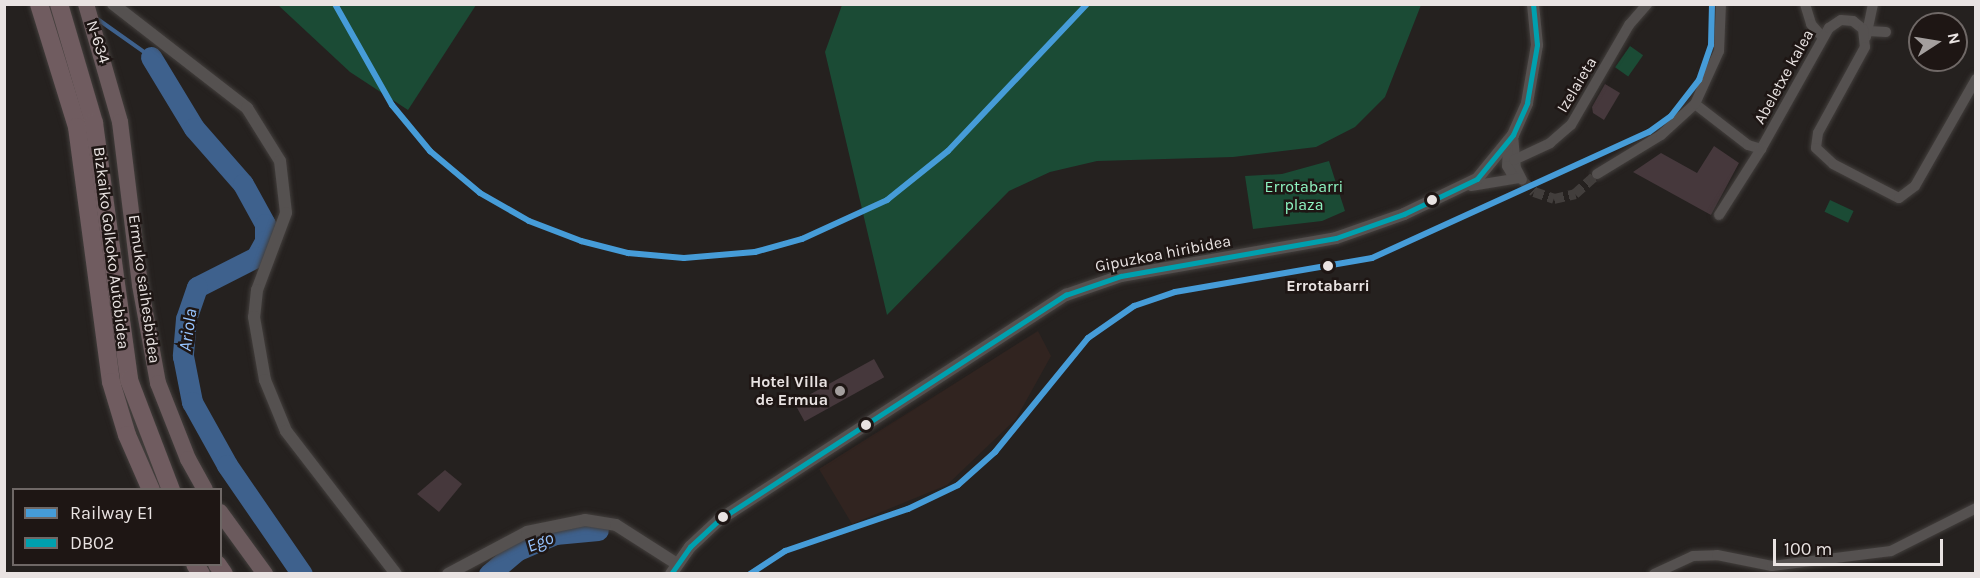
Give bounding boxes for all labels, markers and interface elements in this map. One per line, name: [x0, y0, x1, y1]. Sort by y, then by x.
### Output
north arrow: [1908, 12, 1968, 72]
street label: N-634: [82, 18, 114, 66]
street label: Abeletxe kalea: [1750, 26, 1818, 128]
text: N: [1944, 31, 1965, 46]
street label: Izelaieta: [1553, 54, 1601, 116]
street label: Bizkaiko Golkoko Autobidea: [89, 146, 133, 350]
park label: Errotabarri plaza: [1265, 177, 1343, 215]
unlabelled marker: [1426, 194, 1438, 206]
street label: Ermuko saihesbidea: [124, 213, 164, 365]
street label: Gipuzkoa hiribidea: [1094, 231, 1232, 277]
marker: Errotabarri: [1319, 257, 1337, 275]
place label: Errotabarri: [1286, 276, 1370, 296]
water label: Ariola: [174, 307, 202, 353]
place label: Hotel Villa de Ermua: [750, 372, 828, 410]
marker: Hotel Villa de Ermua: [833, 384, 847, 398]
unlabelled marker: [860, 419, 872, 431]
legend: [12, 488, 222, 566]
text: Railway E1: [70, 502, 153, 524]
unlabelled marker: [717, 511, 729, 523]
water label: Ego: [523, 527, 557, 557]
scale bar: [1776, 527, 1946, 565]
text: DB02: [70, 532, 114, 554]
text: 100 m: [1784, 538, 1832, 560]

